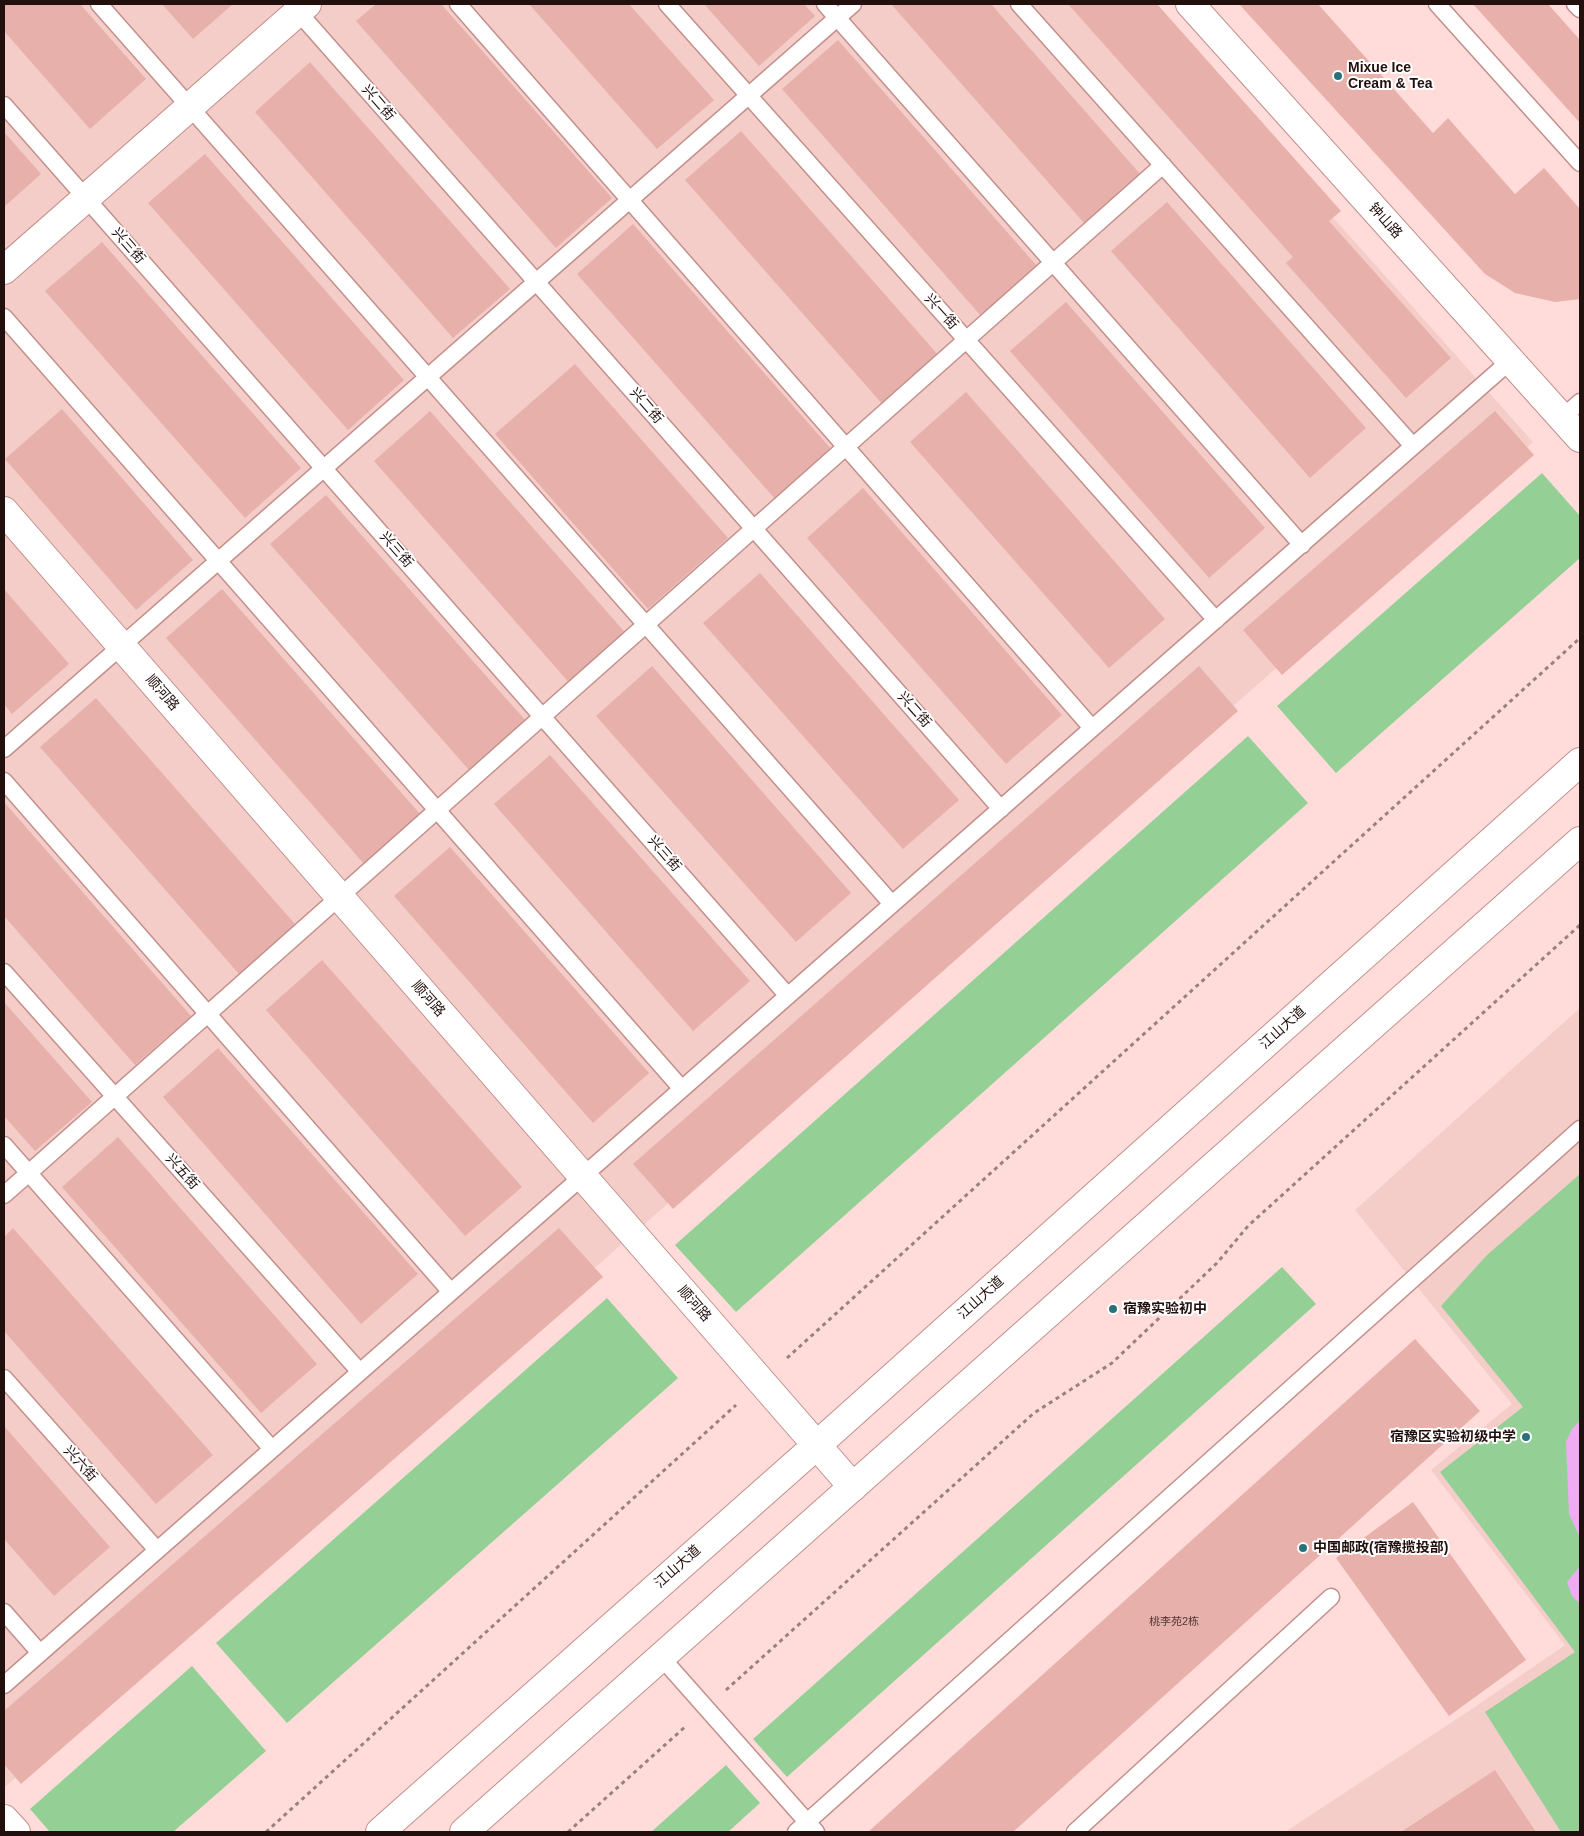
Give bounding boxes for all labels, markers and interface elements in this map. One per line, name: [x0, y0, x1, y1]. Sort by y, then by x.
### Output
place label: Mixue Ice Cream & Tea: [1348, 60, 1433, 92]
marker: Mixue Ice Cream & Tea: [1332, 70, 1344, 82]
street label: 兴二街: [358, 82, 398, 124]
street label: 钟山路: [1365, 200, 1405, 242]
street label: 兴三街: [108, 225, 148, 267]
street label: 兴一街: [921, 291, 961, 333]
street label: 兴二街: [626, 385, 666, 427]
street label: 兴三街: [376, 529, 416, 571]
street label: 顺河路: [142, 672, 182, 714]
street label: 兴二街: [894, 689, 934, 731]
street label: 兴三街: [644, 833, 684, 875]
street label: 顺河路: [408, 978, 448, 1020]
street label: 江山大道: [1257, 1003, 1309, 1053]
street label: 兴五街: [162, 1151, 202, 1193]
street label: 江山大道: [955, 1273, 1007, 1323]
street label: 顺河路: [674, 1283, 714, 1325]
place label: 宿豫实验初中: [1123, 1301, 1207, 1317]
marker: 宿豫实验初中: [1107, 1303, 1119, 1315]
place label: 宿豫区实验初级中学: [1390, 1429, 1516, 1445]
marker: 宿豫区实验初级中学: [1520, 1431, 1532, 1443]
street label: 兴六街: [60, 1443, 100, 1485]
place label: 中国邮政(宿豫揽投部): [1313, 1540, 1448, 1556]
street label: 江山大道: [652, 1542, 704, 1592]
marker: 中国邮政(宿豫揽投部): [1297, 1542, 1309, 1554]
house number: 桃李苑2栋: [1149, 1615, 1199, 1629]

